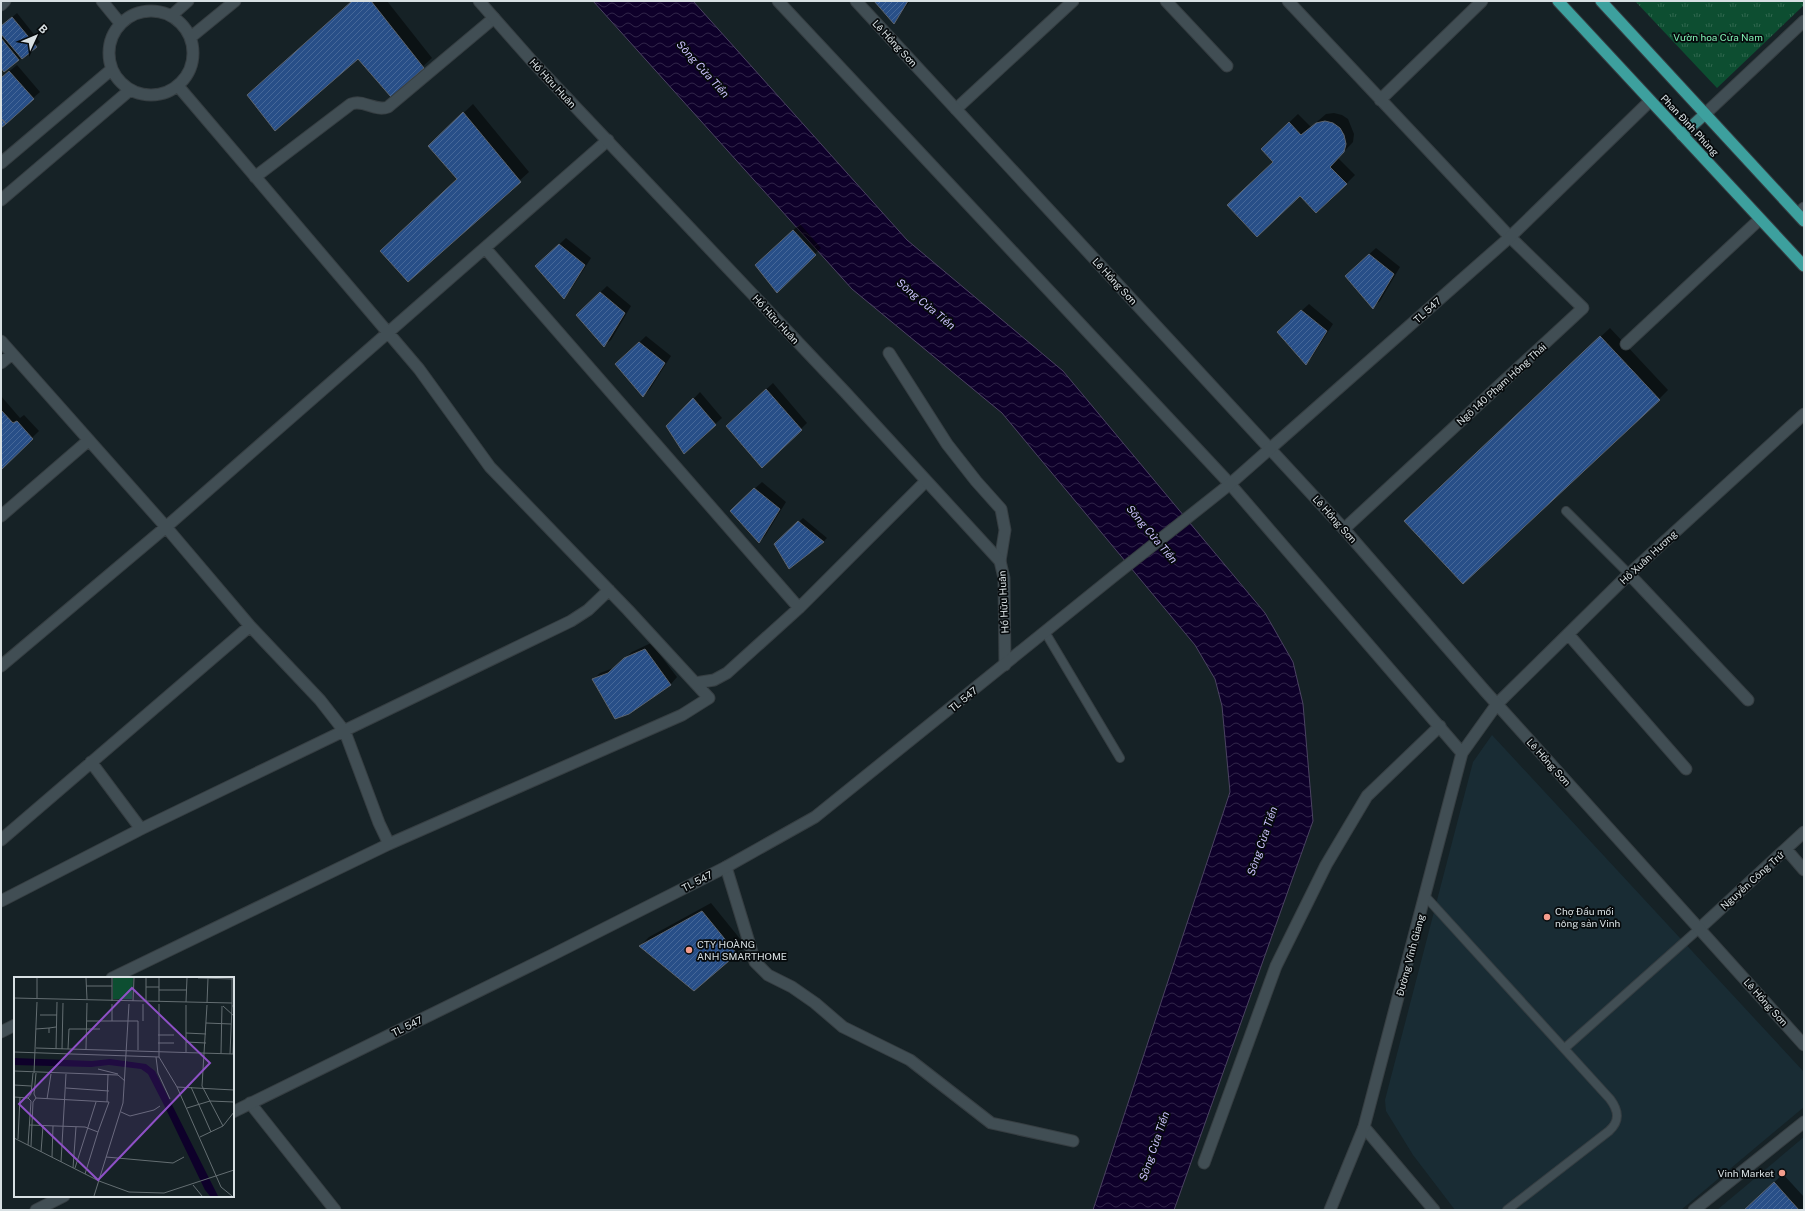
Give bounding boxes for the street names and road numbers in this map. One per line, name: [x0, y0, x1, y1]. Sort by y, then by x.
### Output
street label: Lê Hồng Sơn: [870, 17, 920, 69]
street label: Hồ Hữu Huân: [527, 56, 579, 110]
street label: Phan Đình Phùng: [1659, 92, 1721, 158]
street label: Lê Hồng Sơn: [1090, 255, 1140, 307]
street label: Hồ Hữu Huân: [750, 292, 802, 346]
street label: TL 547: [1411, 295, 1443, 325]
street label: Ngõ 140 Phạm Hồng Thái: [1454, 341, 1548, 427]
street label: Lê Hồng Sơn: [1311, 493, 1360, 545]
street label: Hồ Xuân Hương: [1617, 527, 1679, 587]
street label: Hồ Hữu Huân: [995, 570, 1011, 634]
street label: TL 547: [946, 684, 980, 714]
street label: Lê Hồng Sơn: [1525, 736, 1574, 788]
street label: Nguyễn Công Trứ: [1718, 848, 1787, 912]
street label: TL 547: [680, 868, 714, 894]
street label: Đường Vĩnh Giang: [1393, 913, 1427, 997]
street label: Lê Hồng Sơn: [1742, 976, 1791, 1028]
street label: TL 547: [390, 1013, 424, 1039]

